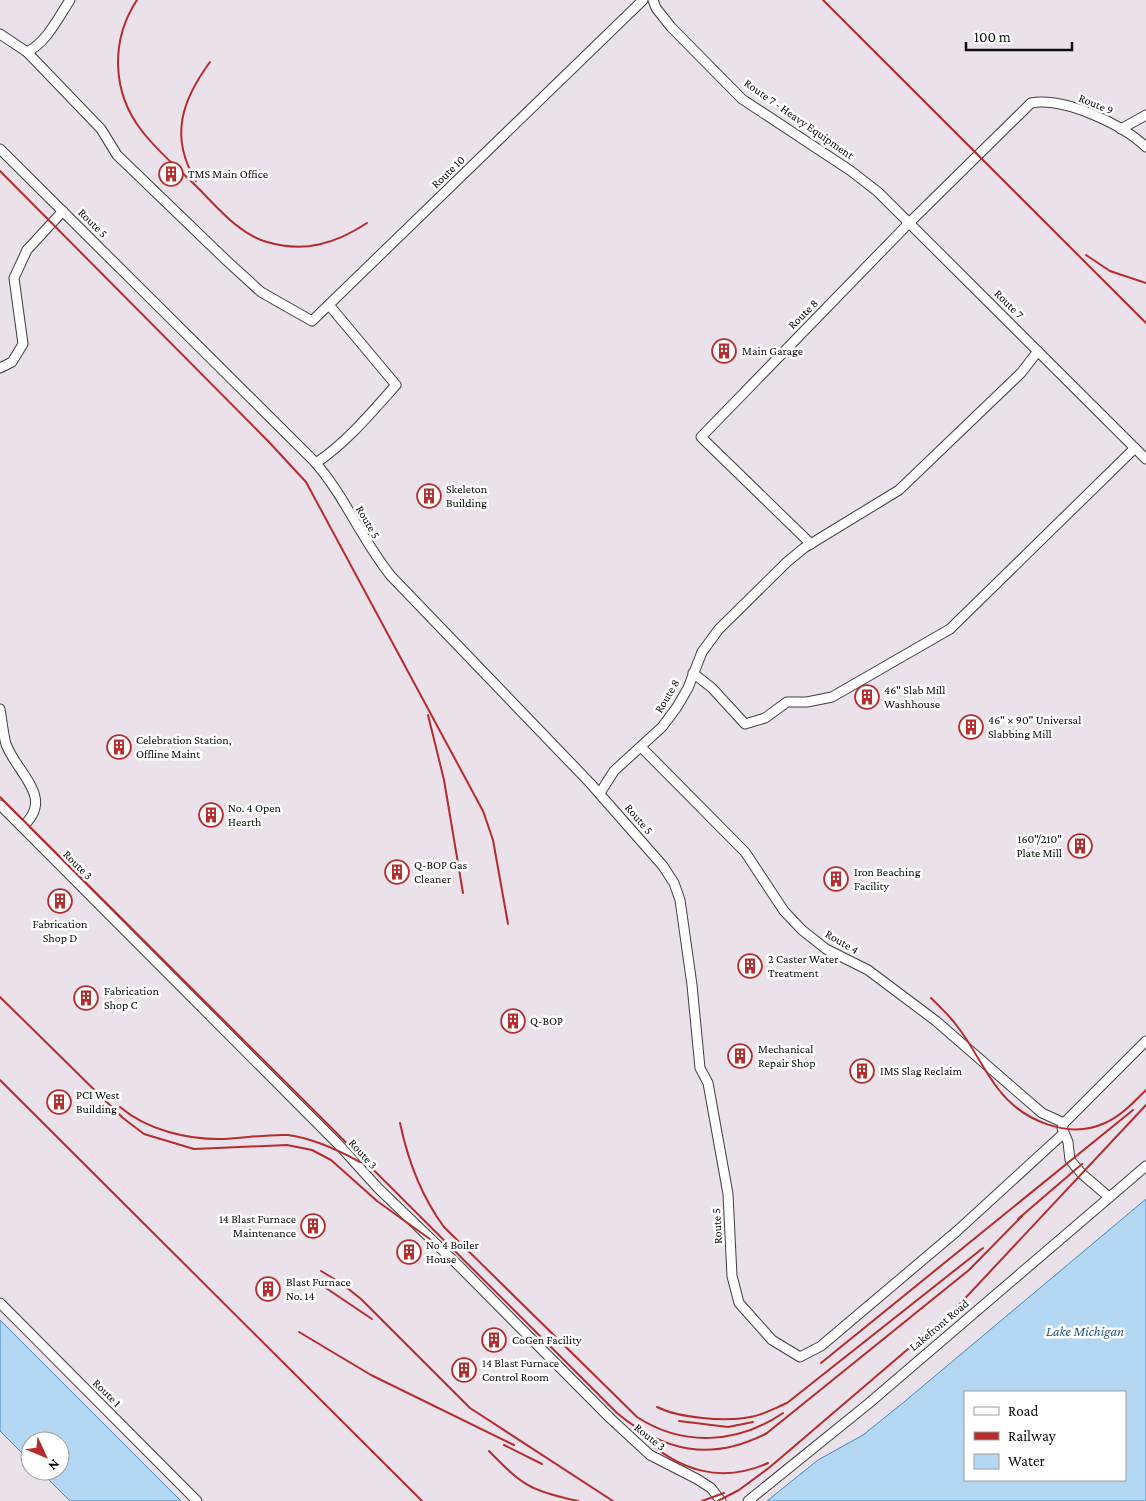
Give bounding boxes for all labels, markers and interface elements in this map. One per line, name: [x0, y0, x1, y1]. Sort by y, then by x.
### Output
scale bar: [966, 20, 1072, 52]
text: 100 m: [974, 29, 1011, 45]
street label: Route 7 - Heavy Equipment: [742, 76, 857, 163]
street label: Route 9: [1077, 91, 1115, 117]
street label: Route 10: [428, 153, 468, 191]
building icon: TMS Main Office: [158, 161, 184, 187]
place label: TMS Main Office: [188, 167, 268, 181]
street label: Route 5: [75, 205, 111, 241]
street label: Route 7: [991, 286, 1027, 322]
street label: Route 8: [785, 296, 821, 332]
building icon: Main Garage: [711, 338, 737, 364]
place label: Main Garage: [742, 344, 803, 358]
place label: Skeleton Building: [446, 482, 488, 510]
building icon: Skeleton Building: [416, 483, 442, 509]
street label: Route 5: [353, 503, 383, 541]
street label: Route 8: [652, 677, 682, 715]
place label: 46" Slab Mill Washhouse: [884, 683, 945, 711]
building icon: 46" Slab Mill Washhouse: [854, 684, 880, 710]
place label: 46" × 90" Universal Slabbing Mill: [988, 713, 1081, 741]
building icon: 46" × 90" Universal Slabbing Mill: [958, 714, 984, 740]
place label: Celebration Station, Offline Maint: [136, 733, 232, 761]
building icon: Celebration Station, Offline Maint: [106, 734, 132, 760]
place label: No. 4 Open Hearth: [228, 801, 282, 829]
street label: Route 5: [622, 801, 656, 837]
building icon: No. 4 Open Hearth: [198, 802, 224, 828]
place label: 160"/210" Plate Mill: [1016, 832, 1062, 860]
building icon: 160"/210" Plate Mill: [1067, 833, 1093, 859]
street label: Route 3: [60, 847, 96, 883]
place label: Q-BOP Gas Cleaner: [414, 858, 467, 886]
building icon: Q-BOP Gas Cleaner: [384, 859, 410, 885]
place label: Iron Beaching Facility: [854, 865, 921, 893]
building icon: Iron Beaching Facility: [823, 866, 849, 892]
building icon: Fabrication Shop D: [47, 888, 73, 914]
place label: Fabrication Shop D: [33, 917, 88, 945]
street label: Route 4: [823, 927, 861, 957]
place label: 2 Caster Water Treatment: [768, 952, 839, 980]
building icon: 2 Caster Water Treatment: [737, 953, 763, 979]
place label: Fabrication Shop C: [104, 984, 159, 1012]
building icon: Fabrication Shop C: [73, 985, 99, 1011]
building icon: Q-BOP: [500, 1008, 526, 1034]
place label: Q-BOP: [530, 1014, 563, 1028]
place label: Mechanical Repair Shop: [758, 1042, 816, 1070]
building icon: Mechanical Repair Shop: [727, 1043, 753, 1069]
building icon: IMS Slag Reclaim: [849, 1058, 875, 1084]
place label: IMS Slag Reclaim: [880, 1064, 962, 1078]
place label: PCI West Building: [76, 1088, 120, 1116]
building icon: PCI West Building: [46, 1089, 72, 1115]
street label: Route 3: [346, 1136, 380, 1172]
street label: Route 5: [709, 1208, 725, 1244]
place label: 14 Blast Furnace Maintenance: [219, 1212, 296, 1240]
building icon: 14 Blast Furnace Maintenance: [300, 1213, 326, 1239]
place label: No 4 Boiler House: [426, 1238, 479, 1266]
building icon: No 4 Boiler House: [396, 1239, 422, 1265]
place label: Blast Furnace No. 14: [286, 1275, 351, 1303]
building icon: Blast Furnace No. 14: [255, 1276, 281, 1302]
street label: Lakefront Road: [907, 1296, 972, 1354]
water label: Lake Michigan: [1046, 1323, 1124, 1339]
building icon: CoGen Facility: [481, 1327, 507, 1353]
place label: CoGen Facility: [512, 1333, 582, 1347]
place label: 14 Blast Furnace Control Room: [482, 1356, 559, 1384]
building icon: 14 Blast Furnace Control Room: [451, 1357, 477, 1383]
street label: Route 1: [90, 1376, 124, 1410]
legend: [964, 1391, 1126, 1481]
text: Road: [1008, 1403, 1039, 1419]
street label: Route 3: [632, 1420, 669, 1454]
text: Railway: [1008, 1428, 1056, 1445]
north arrow: [20, 1431, 70, 1481]
text: Water: [1008, 1453, 1045, 1469]
text: N: [45, 1456, 63, 1474]

